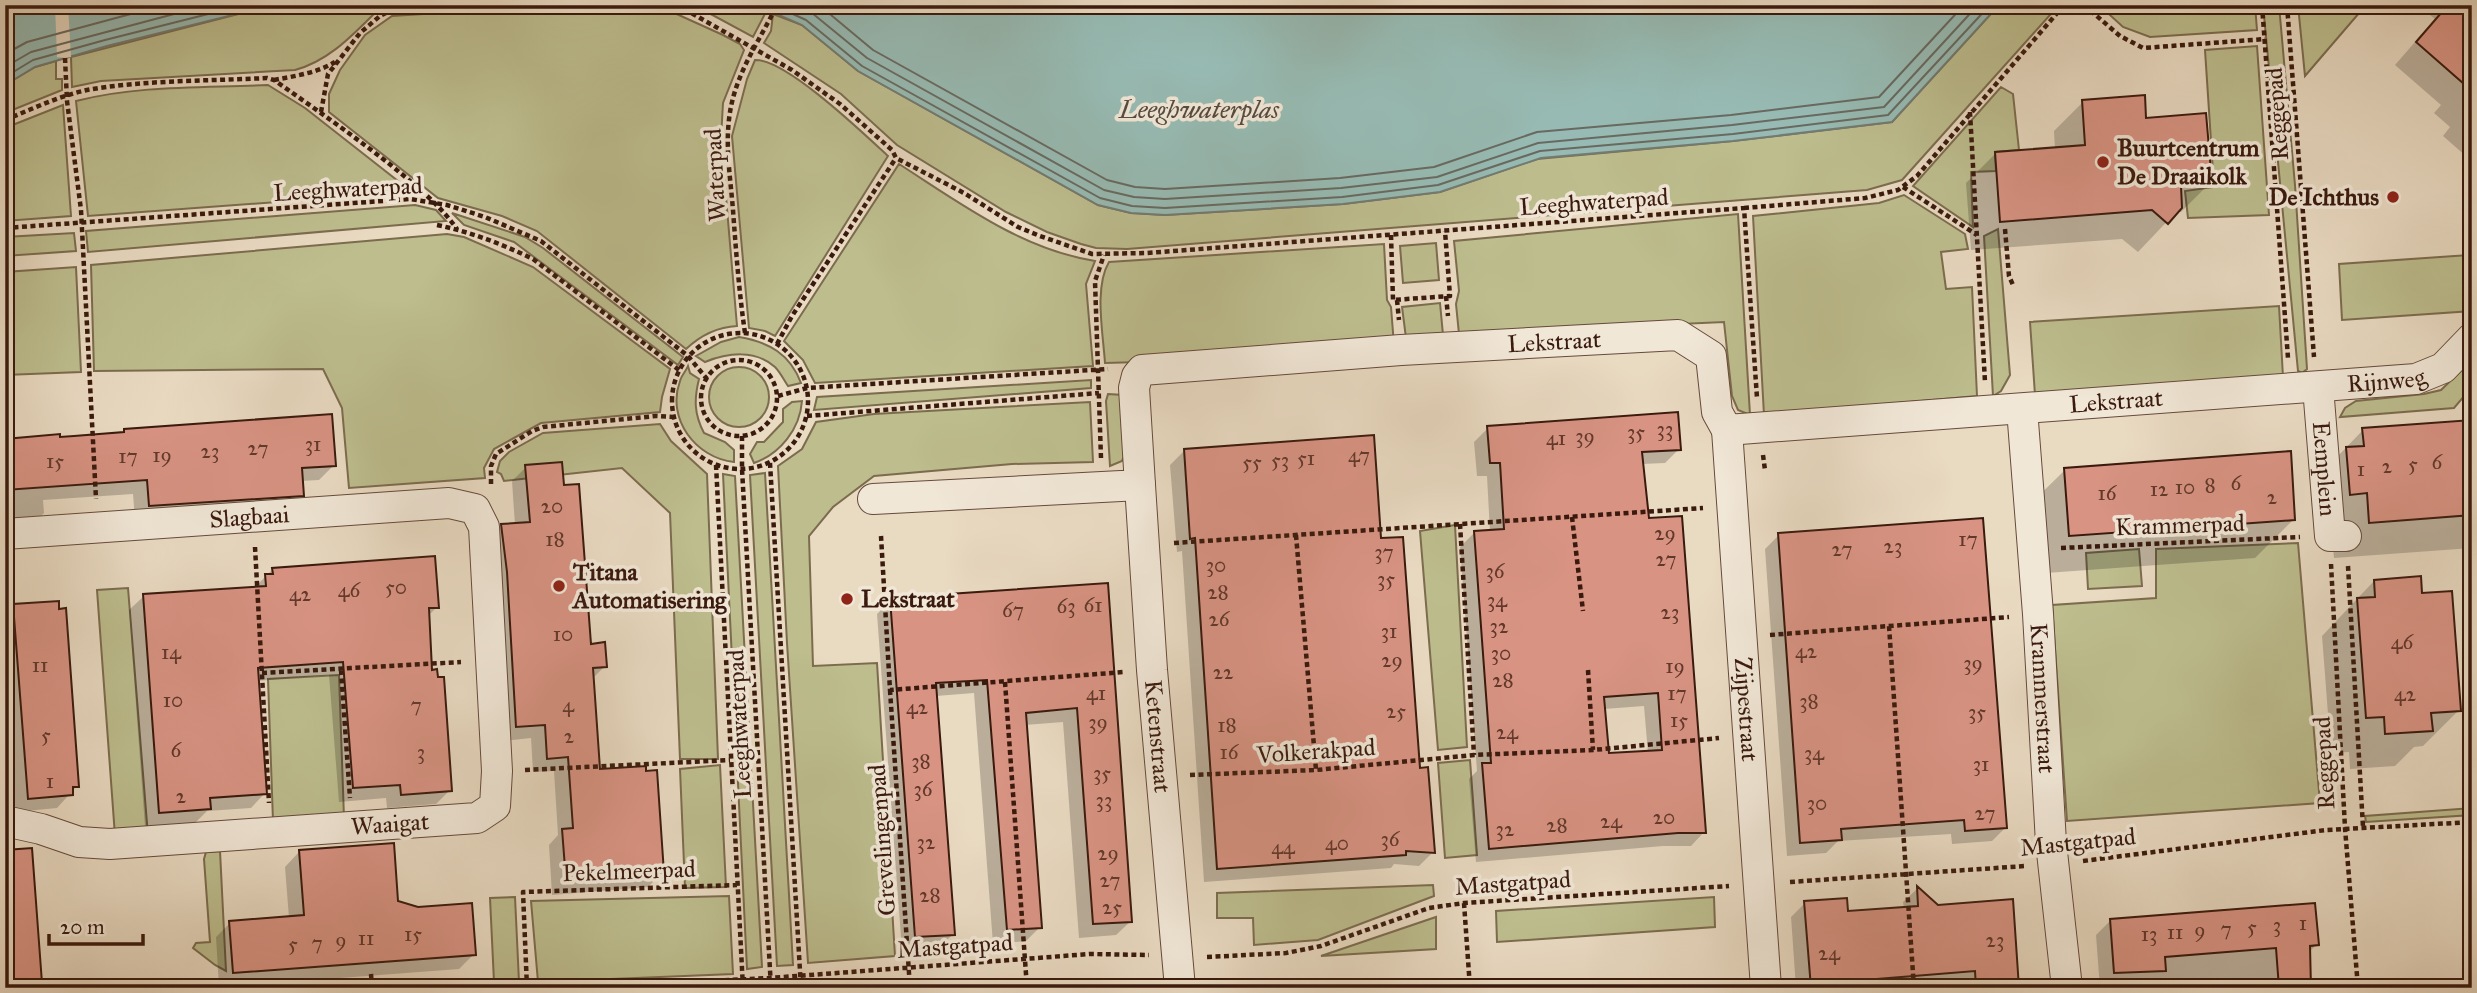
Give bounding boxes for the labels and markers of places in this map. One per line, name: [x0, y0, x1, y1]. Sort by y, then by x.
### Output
place label: Buurtcentrum De Draaikolk: [2117, 133, 2260, 191]
marker: Buurtcentrum De Draaikolk: [2095, 154, 2111, 170]
place label: De Ichthus: [2268, 182, 2379, 212]
marker: De Ichthus: [2385, 189, 2401, 205]
place label: Titana Automatisering: [571, 557, 727, 615]
marker: Titana Automatisering: [551, 578, 567, 594]
place label: Lekstraat: [861, 584, 955, 614]
marker: Lekstraat: [839, 591, 855, 607]

